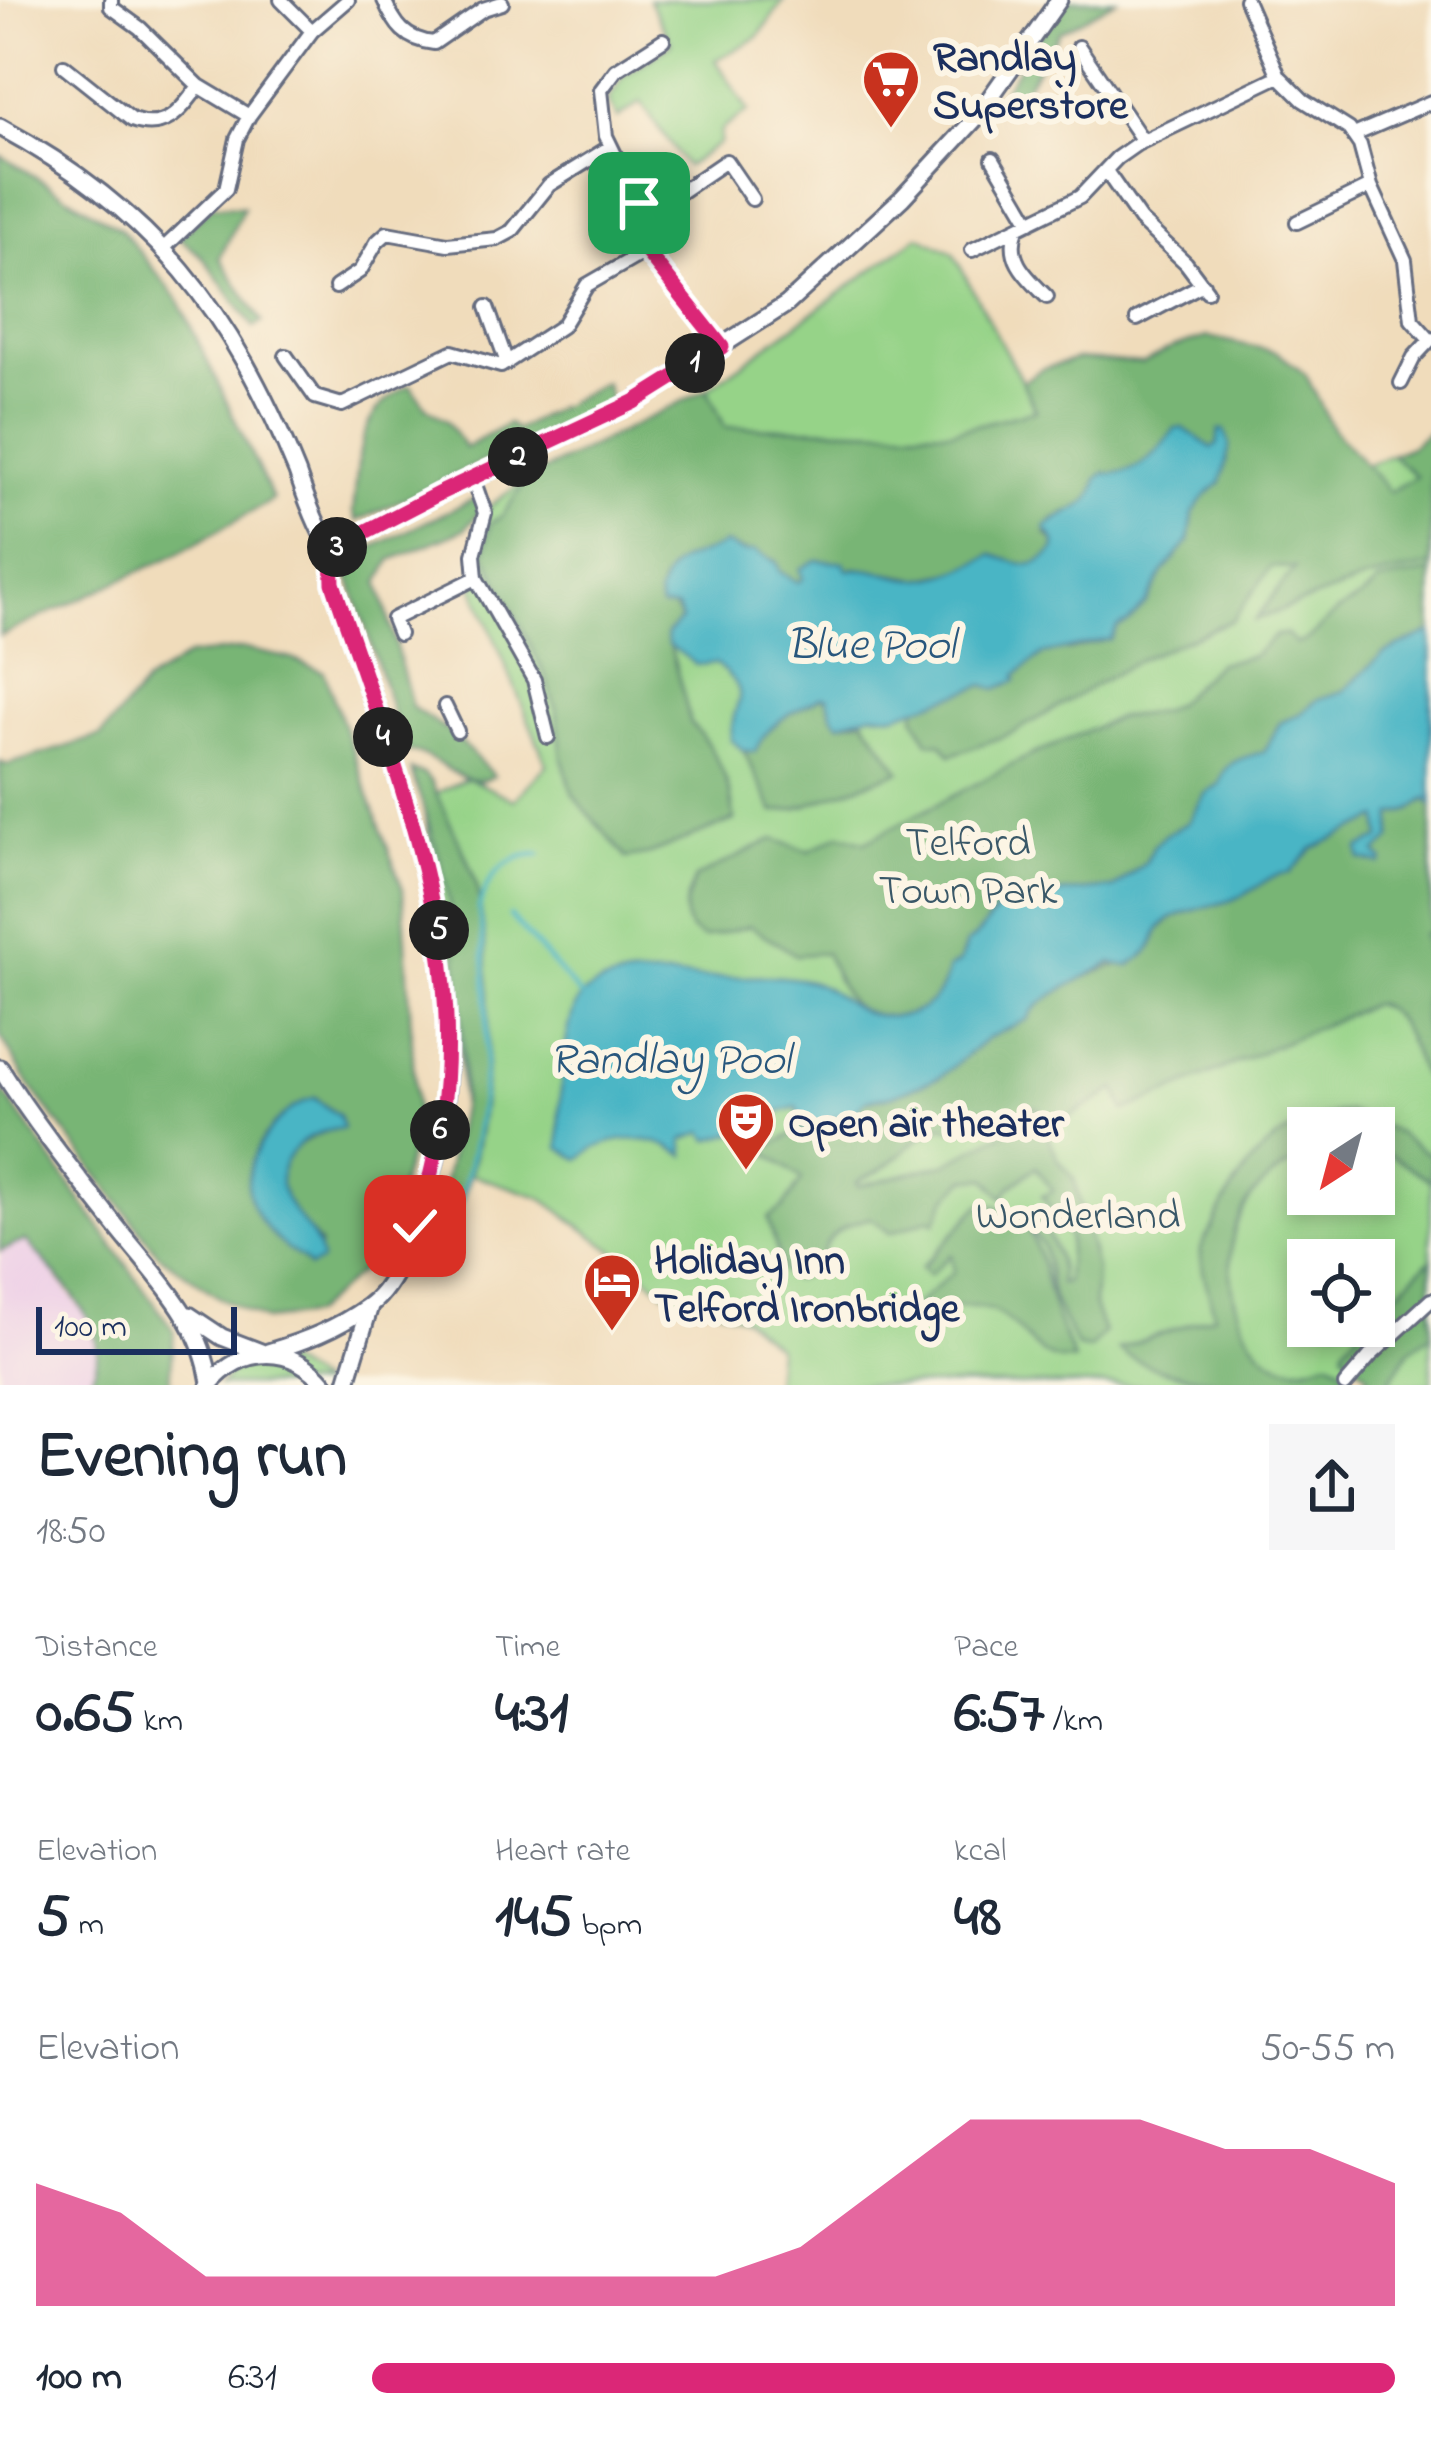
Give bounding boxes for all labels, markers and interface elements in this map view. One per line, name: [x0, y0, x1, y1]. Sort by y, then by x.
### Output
place label: Randlay Superstore: [933, 29, 1129, 138]
supermarket icon: Randlay Superstore: [860, 48, 922, 130]
pin: [588, 152, 690, 254]
icon: arrive: [606, 170, 672, 236]
pin: 1: [665, 333, 725, 393]
text: 1: [690, 339, 700, 387]
pin: 2: [488, 427, 548, 487]
text: 2: [510, 433, 526, 481]
pin: 3: [307, 517, 367, 577]
text: 3: [330, 523, 344, 571]
water label: Blue Pool: [787, 614, 961, 680]
pin: 4: [353, 707, 413, 767]
text: 4: [376, 713, 390, 761]
park label: Telford Town Park: [879, 814, 1058, 923]
pin: 5: [409, 900, 469, 960]
text: 5: [430, 906, 448, 954]
water label: Randlay Pool: [549, 1029, 796, 1095]
theatre icon: Open air theater: [715, 1090, 777, 1172]
place label: Open air theater: [788, 1095, 1065, 1156]
pin: 6: [410, 1100, 470, 1160]
text: 6: [433, 1106, 447, 1154]
north arrow: [1287, 1107, 1395, 1215]
map controls: [1287, 1107, 1395, 1347]
pin: [364, 1175, 466, 1277]
park label: Wonderland: [976, 1187, 1180, 1248]
icon: check: [382, 1193, 448, 1259]
place label: Holiday Inn Telford Ironbridge: [654, 1232, 961, 1342]
button: locate: [1287, 1239, 1395, 1347]
hotel icon: Holiday Inn Telford Ironbridge: [581, 1251, 643, 1333]
scale bar: [36, 1301, 237, 1354]
text: 100 m: [54, 1304, 127, 1352]
text: Evening run: [36, 1411, 347, 1507]
button: share: [1269, 1424, 1395, 1550]
text: 18:50: [36, 1504, 106, 1561]
text: Distance: [36, 1624, 158, 1672]
text: Time: [495, 1624, 560, 1672]
text: Pace: [954, 1624, 1018, 1672]
text: 0.65: [36, 1672, 135, 1759]
text: 4:31: [495, 1672, 569, 1759]
text: 6:57: [954, 1672, 1045, 1759]
text: km: [135, 1698, 183, 1746]
text: /km: [1045, 1698, 1103, 1746]
text: Elevation: [36, 1828, 157, 1876]
text: Heart rate: [495, 1828, 630, 1876]
text: kcal: [954, 1828, 1006, 1876]
text: 5: [36, 1876, 70, 1963]
text: 145: [495, 1876, 573, 1963]
text: 48: [954, 1876, 1001, 1963]
text: m: [70, 1902, 104, 1950]
text: bpm: [573, 1902, 642, 1950]
text: Elevation: [36, 2021, 179, 2078]
text: 50–55 m: [1260, 2021, 1395, 2078]
text: 100 m: [36, 2350, 122, 2407]
text: 6:31: [228, 2350, 277, 2407]

